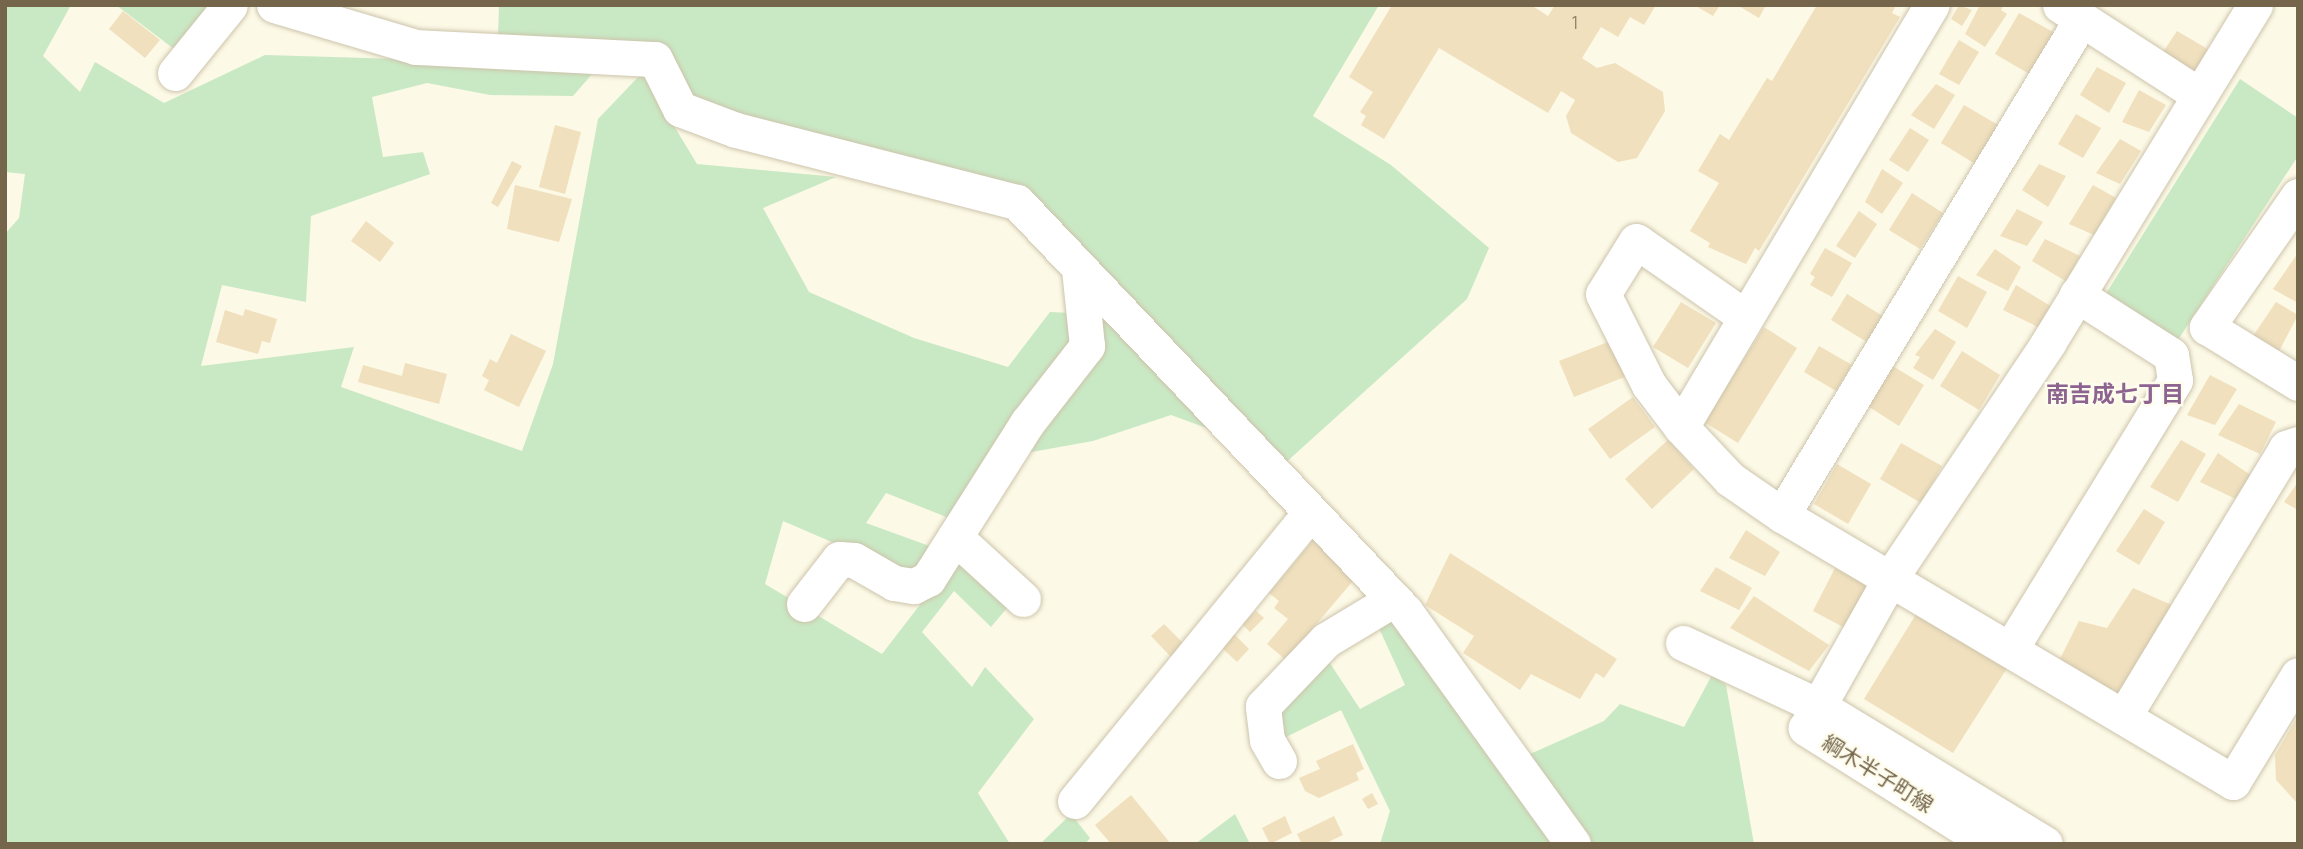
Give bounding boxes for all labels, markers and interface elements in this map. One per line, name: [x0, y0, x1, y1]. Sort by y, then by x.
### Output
house number: 1: [1571, 11, 1579, 33]
district label: 南吉成七丁目: [2046, 379, 2184, 407]
street label: 綱木半子町線: [1818, 729, 1938, 817]

